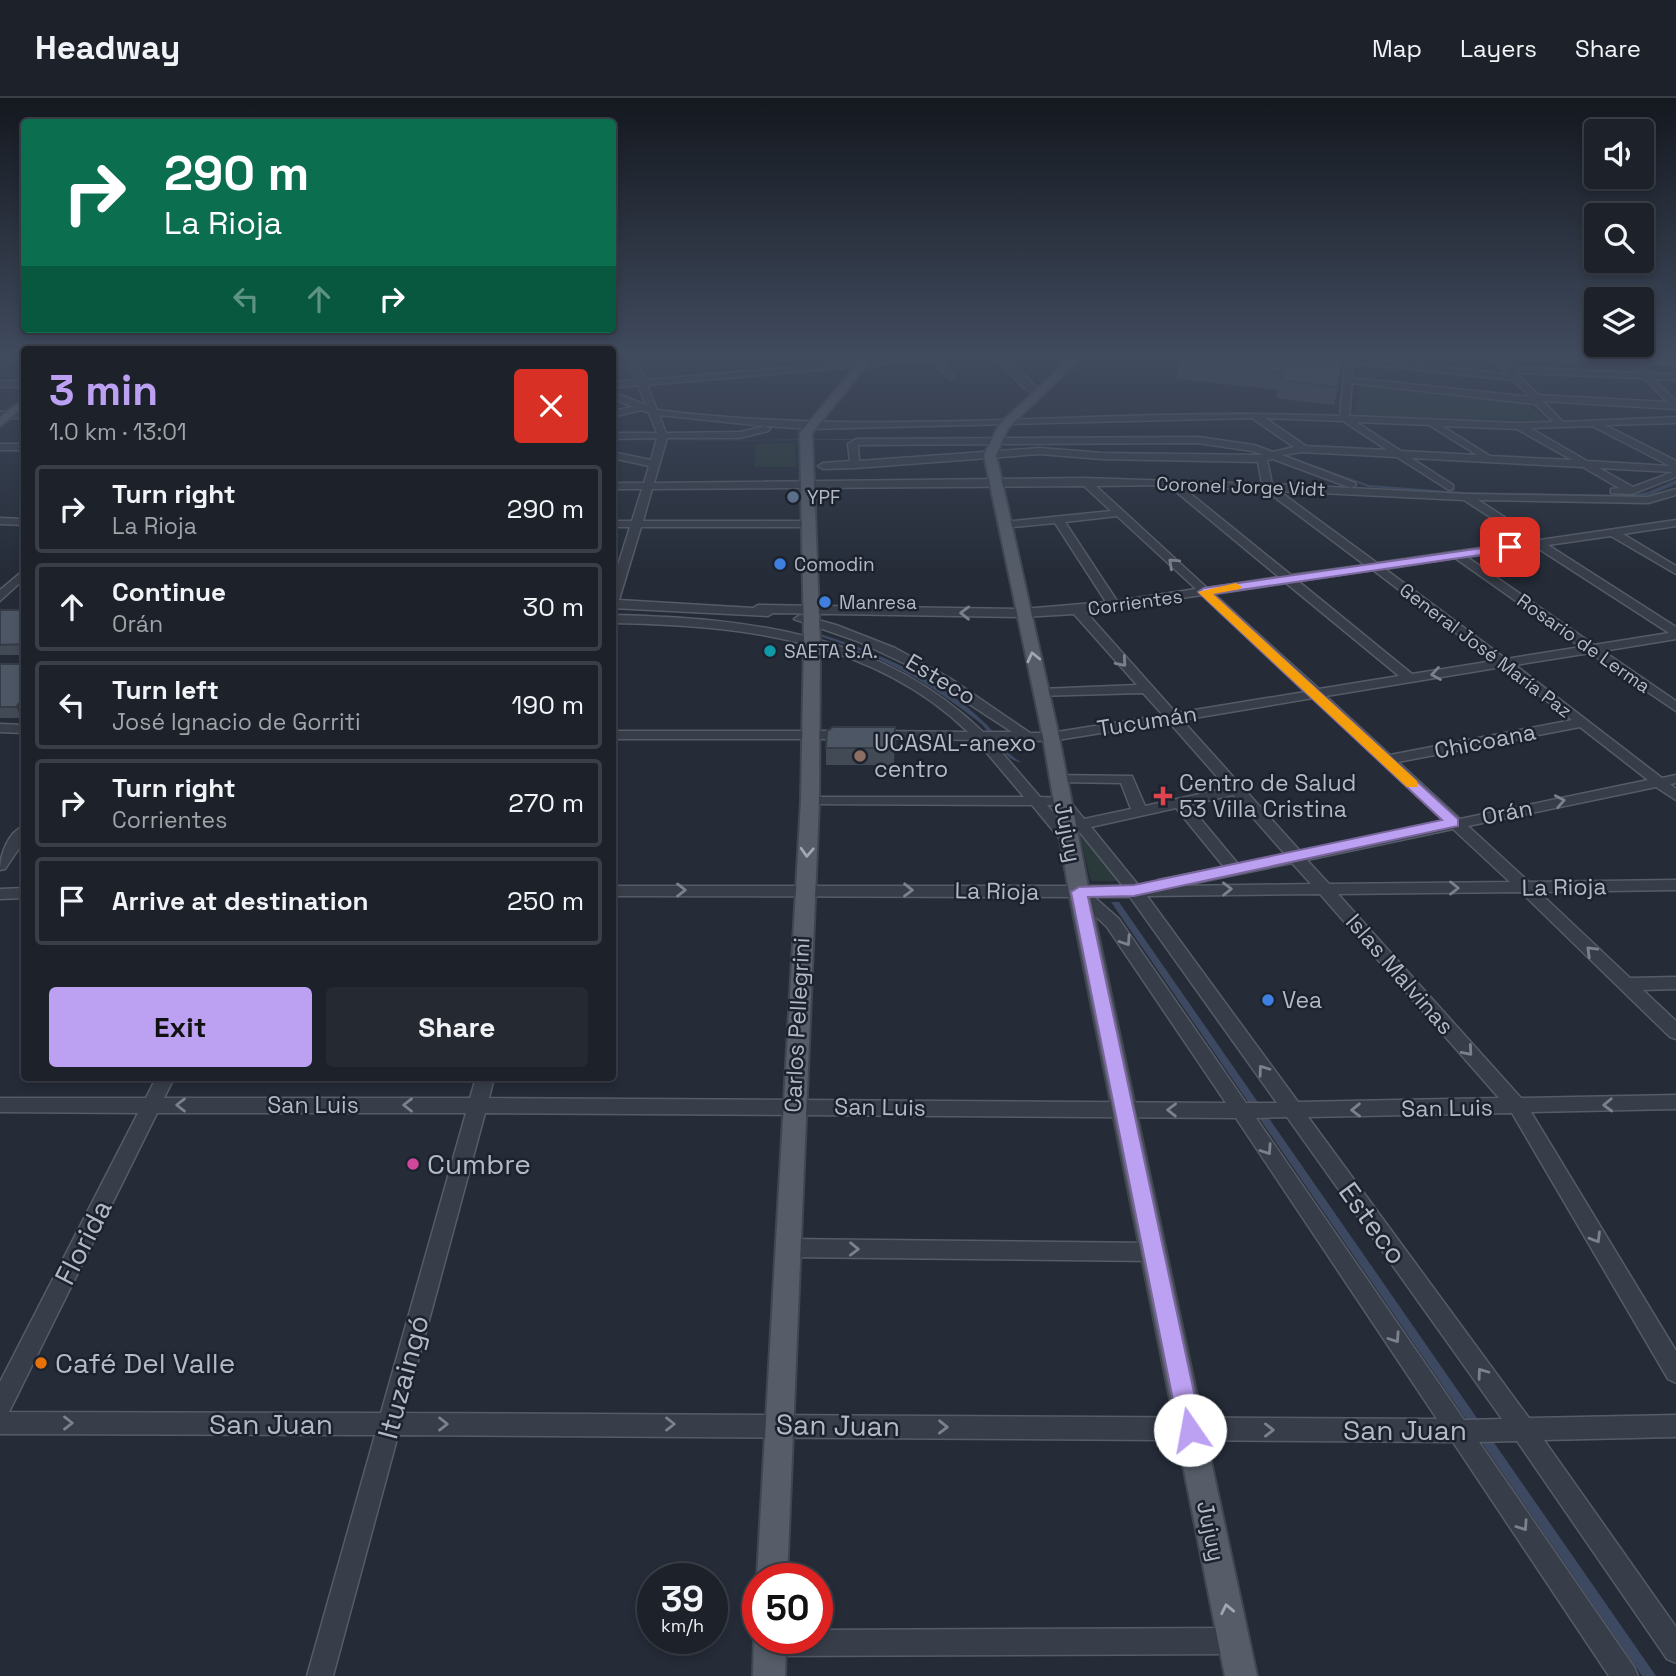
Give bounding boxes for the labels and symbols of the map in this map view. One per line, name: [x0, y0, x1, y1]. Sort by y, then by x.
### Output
street label: Coronel Jorge Vidt: [1156, 471, 1326, 502]
place label: YPF: [807, 485, 840, 510]
marker: YPF: [785, 489, 801, 505]
pin: [1480, 517, 1540, 577]
place label: Comodin: [794, 552, 875, 577]
marker: Comodin: [772, 556, 788, 572]
one-way arrow: [1168, 559, 1181, 572]
street label: General José María Paz: [1394, 577, 1577, 723]
street label: Corrientes: [1086, 583, 1184, 621]
street label: Rosario de Lerma: [1512, 588, 1655, 699]
place label: Manresa: [839, 590, 917, 615]
marker: Manresa: [817, 594, 833, 610]
one-way arrow: [960, 605, 970, 621]
place label: SAETA S.A.: [784, 639, 878, 664]
marker: SAETA S.A.: [762, 643, 778, 659]
street label: Esteco: [900, 646, 982, 712]
one-way arrow: [1027, 651, 1042, 663]
one-way arrow: [1113, 654, 1126, 667]
one-way arrow: [1431, 666, 1442, 681]
street label: Tucumán: [1095, 698, 1199, 744]
street label: Chicoana: [1432, 716, 1538, 766]
place label: UCASAL-anexo centro: [874, 728, 1036, 784]
marker: UCASAL-anexo centro: [852, 748, 868, 764]
place label: Centro de Salud 53 Villa Cristina: [1179, 768, 1356, 824]
marker: Centro de Salud 53 Villa Cristina: [1153, 786, 1173, 806]
street label: Orán: [1479, 792, 1535, 832]
one-way arrow: [1554, 794, 1566, 809]
street label: Jujuy: [1047, 799, 1089, 865]
one-way arrow: [800, 847, 815, 858]
street label: La Rioja: [1521, 871, 1607, 903]
street label: La Rioja: [954, 875, 1040, 907]
one-way arrow: [1449, 880, 1460, 896]
one-way arrow: [1222, 881, 1232, 897]
one-way arrow: [903, 882, 914, 898]
one-way arrow: [675, 883, 686, 898]
street label: Islas Malvinas: [1339, 907, 1461, 1041]
one-way arrow: [1118, 933, 1130, 946]
street label: Carlos Pellegrini: [777, 937, 817, 1113]
one-way arrow: [1587, 946, 1600, 959]
place label: Vea: [1282, 985, 1322, 1015]
marker: Vea: [1260, 992, 1276, 1008]
one-way arrow: [1460, 1043, 1472, 1056]
one-way arrow: [1258, 1065, 1271, 1078]
street label: San Luis: [267, 1090, 359, 1120]
street label: San Luis: [834, 1091, 926, 1123]
street label: San Luis: [1401, 1092, 1493, 1124]
one-way arrow: [175, 1097, 186, 1113]
one-way arrow: [403, 1097, 413, 1113]
one-way arrow: [1602, 1097, 1613, 1112]
one-way arrow: [1166, 1102, 1176, 1118]
one-way arrow: [1350, 1102, 1361, 1117]
one-way arrow: [1259, 1142, 1271, 1155]
place label: Cumbre: [427, 1146, 531, 1182]
marker: Cumbre: [405, 1156, 421, 1172]
street label: Esteco: [1331, 1175, 1415, 1271]
street label: Florida: [46, 1193, 120, 1291]
one-way arrow: [1588, 1231, 1601, 1244]
one-way arrow: [849, 1241, 860, 1257]
street label: Ituzaingó: [369, 1311, 437, 1443]
one-way arrow: [1387, 1330, 1399, 1343]
place label: Café Del Valle: [55, 1345, 235, 1381]
marker: Café Del Valle: [33, 1355, 49, 1371]
one-way arrow: [1478, 1368, 1490, 1381]
position arrow: [1153, 1393, 1227, 1467]
street label: San Juan: [209, 1406, 333, 1442]
street label: San Juan: [776, 1406, 900, 1444]
street label: San Juan: [1343, 1412, 1467, 1448]
one-way arrow: [63, 1415, 74, 1431]
one-way arrow: [438, 1416, 448, 1432]
one-way arrow: [665, 1416, 676, 1432]
one-way arrow: [938, 1419, 949, 1434]
one-way arrow: [1264, 1422, 1274, 1438]
street label: Jujuy: [1190, 1498, 1232, 1564]
one-way arrow: [1515, 1518, 1528, 1531]
speed limit sign: 50: [742, 1563, 833, 1654]
one-way arrow: [1220, 1603, 1235, 1615]

